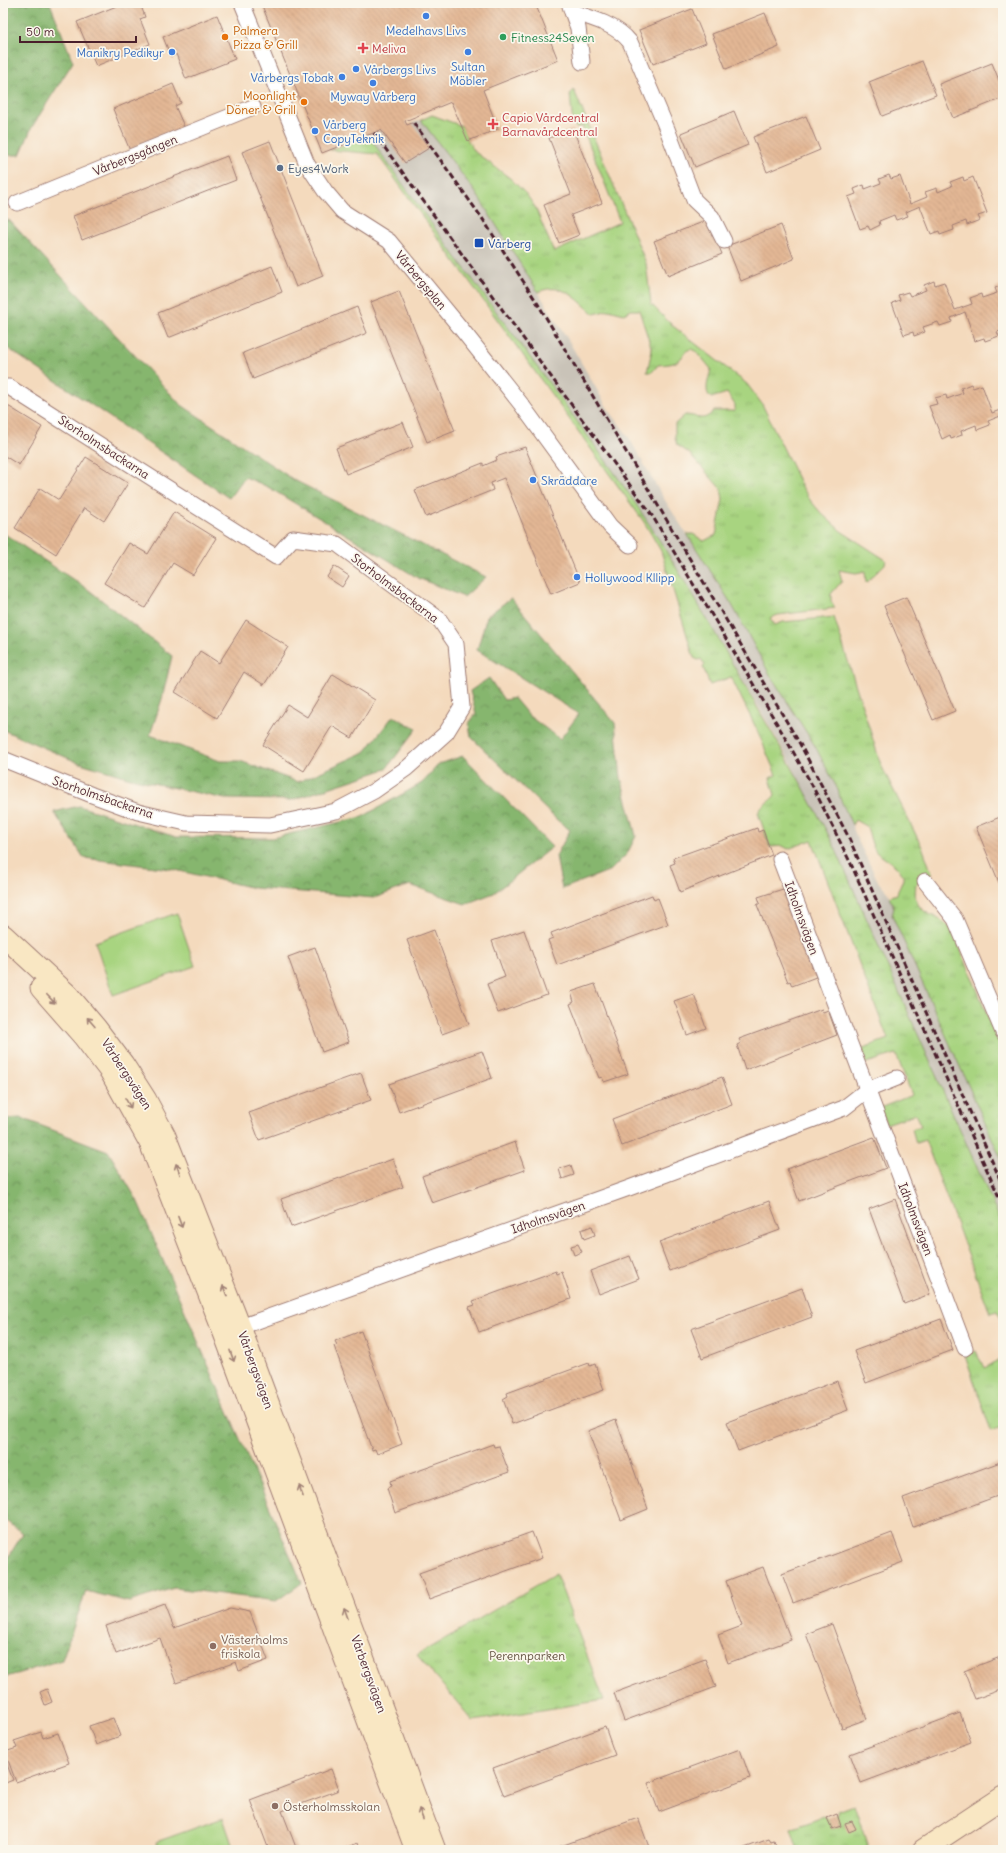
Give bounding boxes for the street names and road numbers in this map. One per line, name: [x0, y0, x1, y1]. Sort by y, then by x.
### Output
street label: Vårbergsgången: [91, 131, 179, 179]
street label: Vårbergsplan: [392, 248, 450, 312]
street label: Storholmsbackarna: [56, 412, 152, 482]
street label: Storholmsbackarna: [348, 550, 442, 626]
street label: Storholmsbackarna: [51, 773, 156, 821]
street label: Idholmsvägen: [782, 879, 822, 957]
street label: Vårbergsvägen: [99, 1036, 155, 1112]
street label: Idholmsvägen: [895, 1180, 937, 1258]
street label: Idholmsvägen: [509, 1197, 587, 1237]
street label: Vårbergsvägen: [235, 1329, 277, 1411]
street label: Vårbergsvägen: [348, 1633, 390, 1715]

